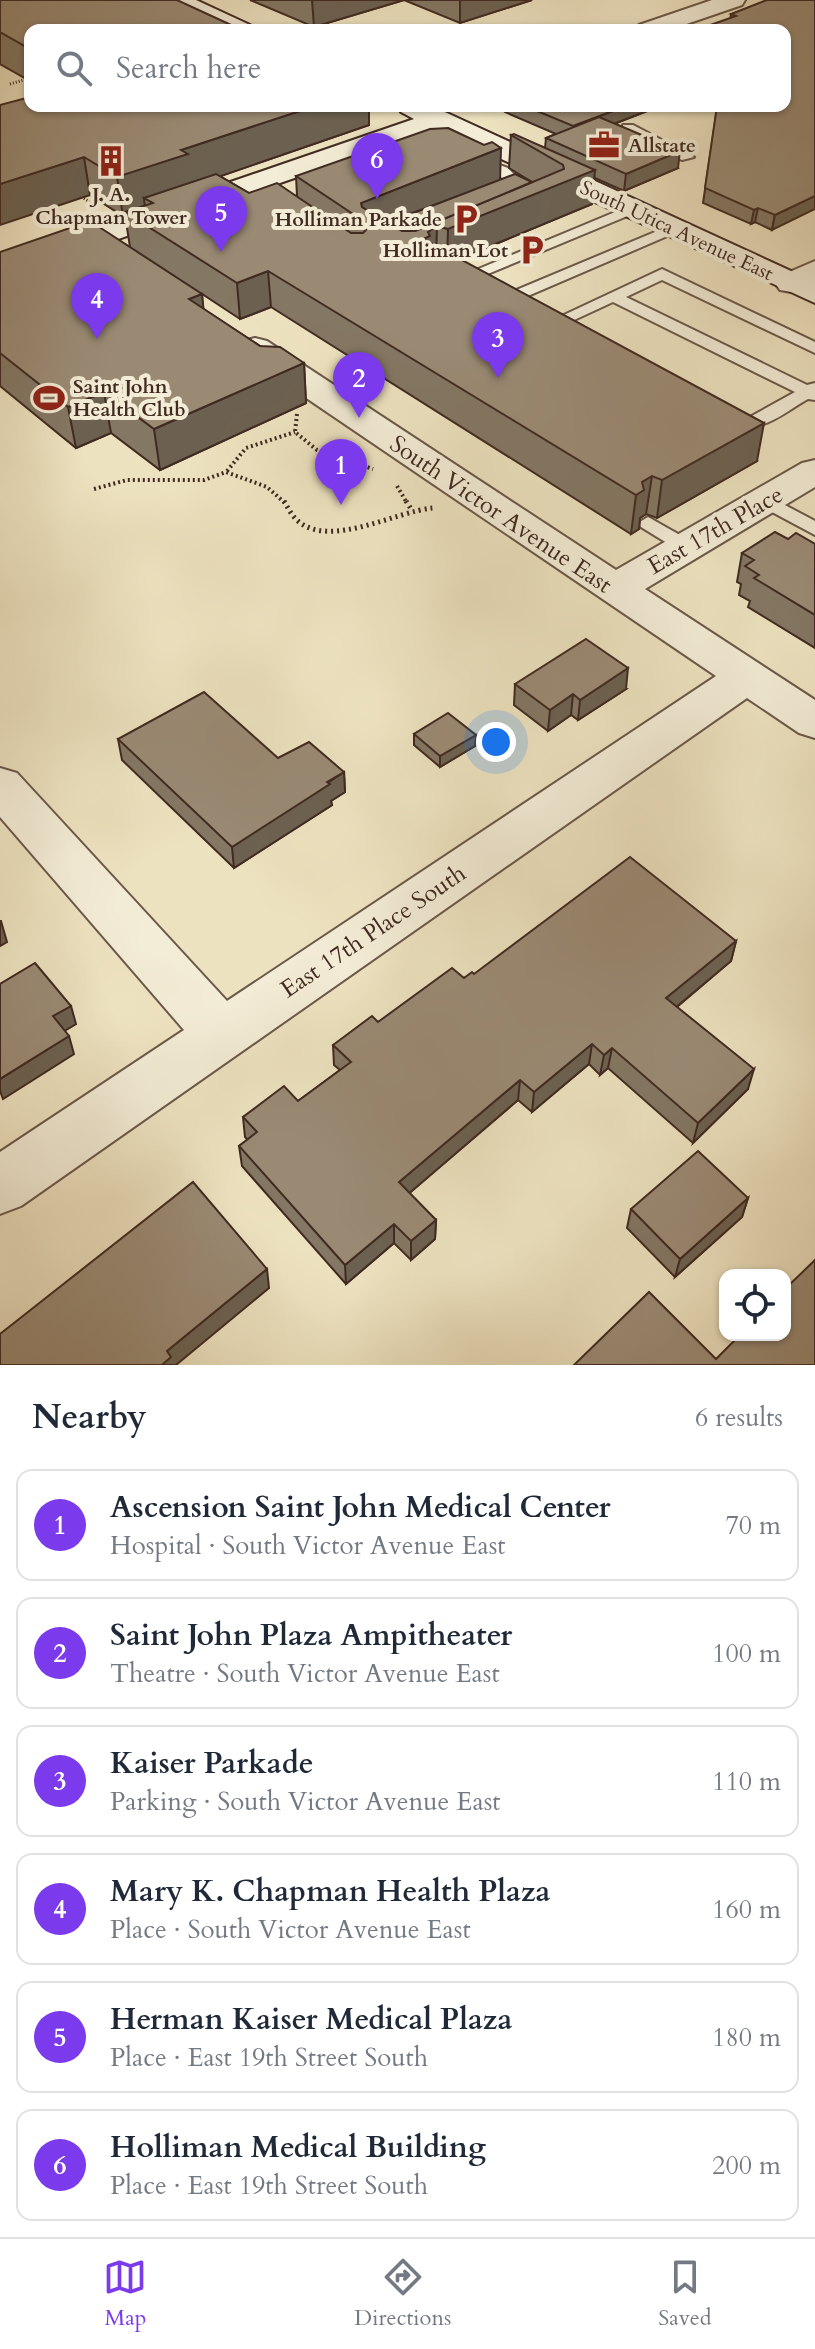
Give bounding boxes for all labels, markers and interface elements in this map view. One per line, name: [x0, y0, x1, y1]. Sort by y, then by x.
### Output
search box: [24, 24, 791, 112]
icon: search: [52, 46, 96, 90]
text: Search here: [116, 48, 261, 89]
office icon: Allstate: [587, 128, 621, 162]
place label: Allstate: [628, 132, 696, 159]
pin: 6: [351, 133, 403, 199]
building icon: J. A. Chapman Tower: [94, 144, 128, 178]
street label: South Utica Avenue East: [576, 174, 778, 287]
place label: J. A. Chapman Tower: [35, 181, 188, 231]
pin: 5: [195, 186, 247, 252]
parking icon: Holliman Parkade: [449, 202, 483, 236]
place label: Holliman Parkade: [275, 206, 442, 233]
parking icon: Holliman Lot: [515, 233, 549, 267]
place label: Holliman Lot: [383, 237, 508, 264]
pin: 4: [71, 273, 123, 339]
pin: 3: [472, 312, 524, 378]
pin: 2: [333, 352, 385, 418]
place label: Saint John Health Club: [73, 373, 186, 423]
sports icon: Saint John Health Club: [32, 381, 66, 415]
street label: South Victor Avenue East: [383, 428, 619, 601]
pin: 1: [315, 439, 367, 505]
street label: East 17th Place: [641, 478, 789, 583]
your location: [476, 722, 516, 762]
street label: East 17th Place South: [274, 857, 472, 1006]
map controls: [719, 1269, 791, 1341]
button: locate: [719, 1269, 791, 1341]
text: Nearby: [32, 1394, 147, 1440]
text: 6 results: [695, 1400, 783, 1435]
text: Ascension Saint John Medical Center: [110, 1487, 611, 1528]
text: 1: [53, 1508, 67, 1543]
text: 70 m: [725, 1508, 781, 1543]
text: Hospital · South Victor Avenue East: [110, 1528, 506, 1563]
text: Saint John Plaza Ampitheater: [110, 1615, 512, 1656]
text: 2: [53, 1636, 67, 1671]
text: 100 m: [712, 1636, 781, 1671]
text: Theatre · South Victor Avenue East: [110, 1656, 500, 1691]
text: Kaiser Parkade: [110, 1743, 314, 1784]
text: 3: [53, 1764, 67, 1799]
text: 110 m: [712, 1764, 781, 1799]
text: Parking · South Victor Avenue East: [110, 1784, 501, 1819]
text: Mary K. Chapman Health Plaza: [110, 1871, 551, 1912]
text: 4: [53, 1892, 67, 1927]
text: 160 m: [712, 1892, 781, 1927]
text: Place · South Victor Avenue East: [110, 1912, 471, 1947]
text: Herman Kaiser Medical Plaza: [110, 1999, 512, 2040]
text: 5: [53, 2020, 67, 2055]
text: 180 m: [712, 2020, 781, 2055]
text: Place · East 19th Street South: [110, 2040, 428, 2075]
text: Holliman Medical Building: [110, 2127, 486, 2168]
text: 6: [53, 2148, 67, 2183]
text: 200 m: [712, 2148, 781, 2183]
text: Place · East 19th Street South: [110, 2168, 428, 2203]
tab: Map: [103, 2255, 147, 2333]
tab: Directions: [354, 2255, 451, 2333]
tab: Saved: [658, 2255, 712, 2333]

